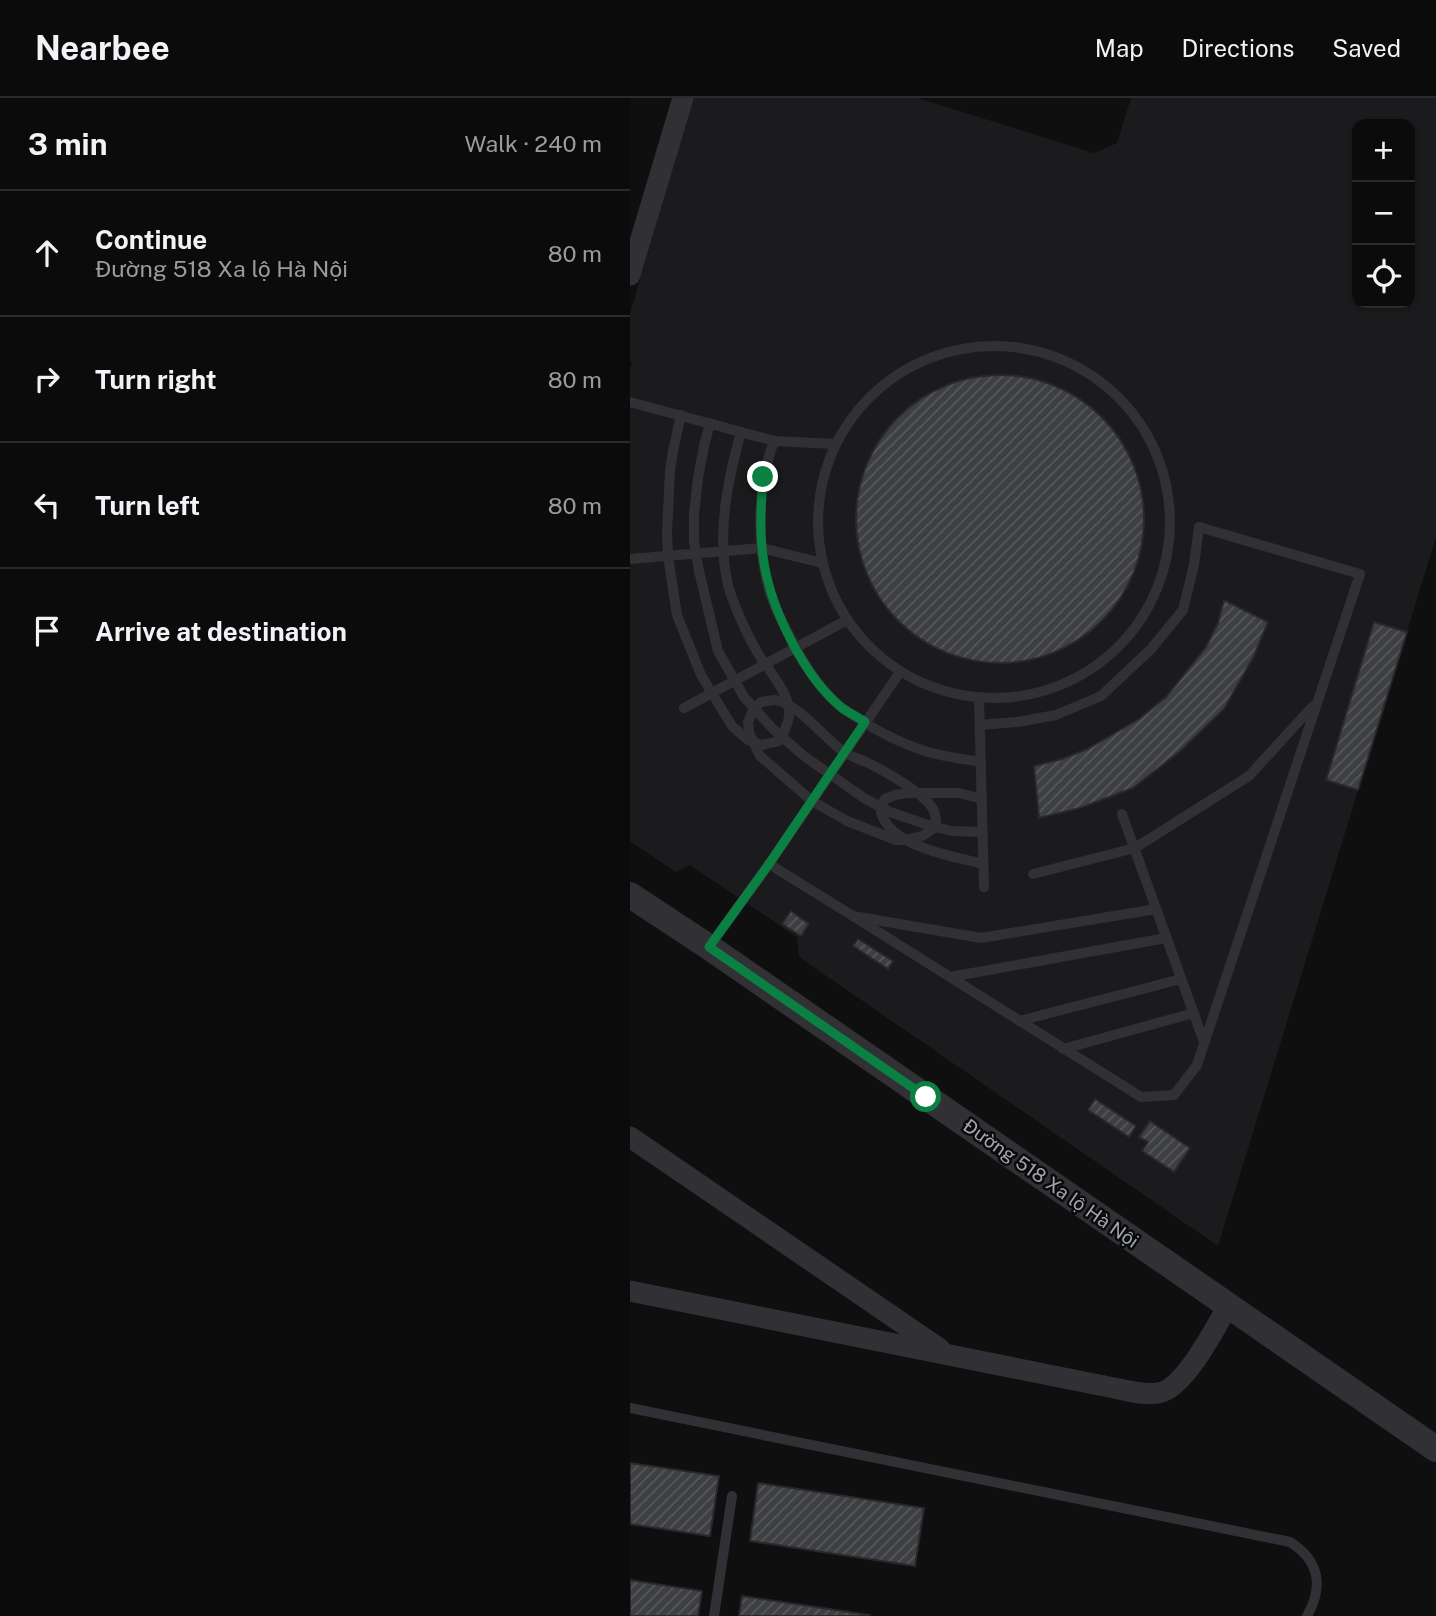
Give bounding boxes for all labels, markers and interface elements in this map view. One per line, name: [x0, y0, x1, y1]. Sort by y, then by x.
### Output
text: Nearbee: [35, 29, 170, 67]
text: Map: [1095, 34, 1144, 62]
text: Directions: [1182, 34, 1294, 62]
text: Saved: [1332, 34, 1401, 62]
map controls: [1352, 119, 1415, 308]
button: +: [1352, 119, 1415, 182]
text: 3 min: [28, 126, 107, 162]
text: Walk · 240 m: [465, 130, 602, 157]
button: −: [1352, 182, 1415, 245]
text: Continue: [95, 224, 207, 255]
icon: ahead: [28, 234, 66, 272]
text: 80 m: [548, 240, 602, 267]
button: locate: [1352, 245, 1415, 308]
text: Đường 518 Xa lộ Hà Nội: [95, 255, 348, 282]
icon: right: [28, 360, 66, 398]
text: Turn right: [95, 364, 217, 395]
text: 80 m: [548, 366, 602, 393]
route end: [747, 461, 778, 492]
icon: left: [28, 486, 66, 524]
text: Turn left: [95, 490, 200, 521]
text: 80 m: [548, 492, 602, 519]
icon: arrive: [28, 612, 66, 650]
text: Arrive at destination: [95, 616, 347, 647]
route start: [910, 1081, 941, 1112]
street label: Đường 518 Xa lộ Hà Nội: [959, 1114, 1143, 1252]

